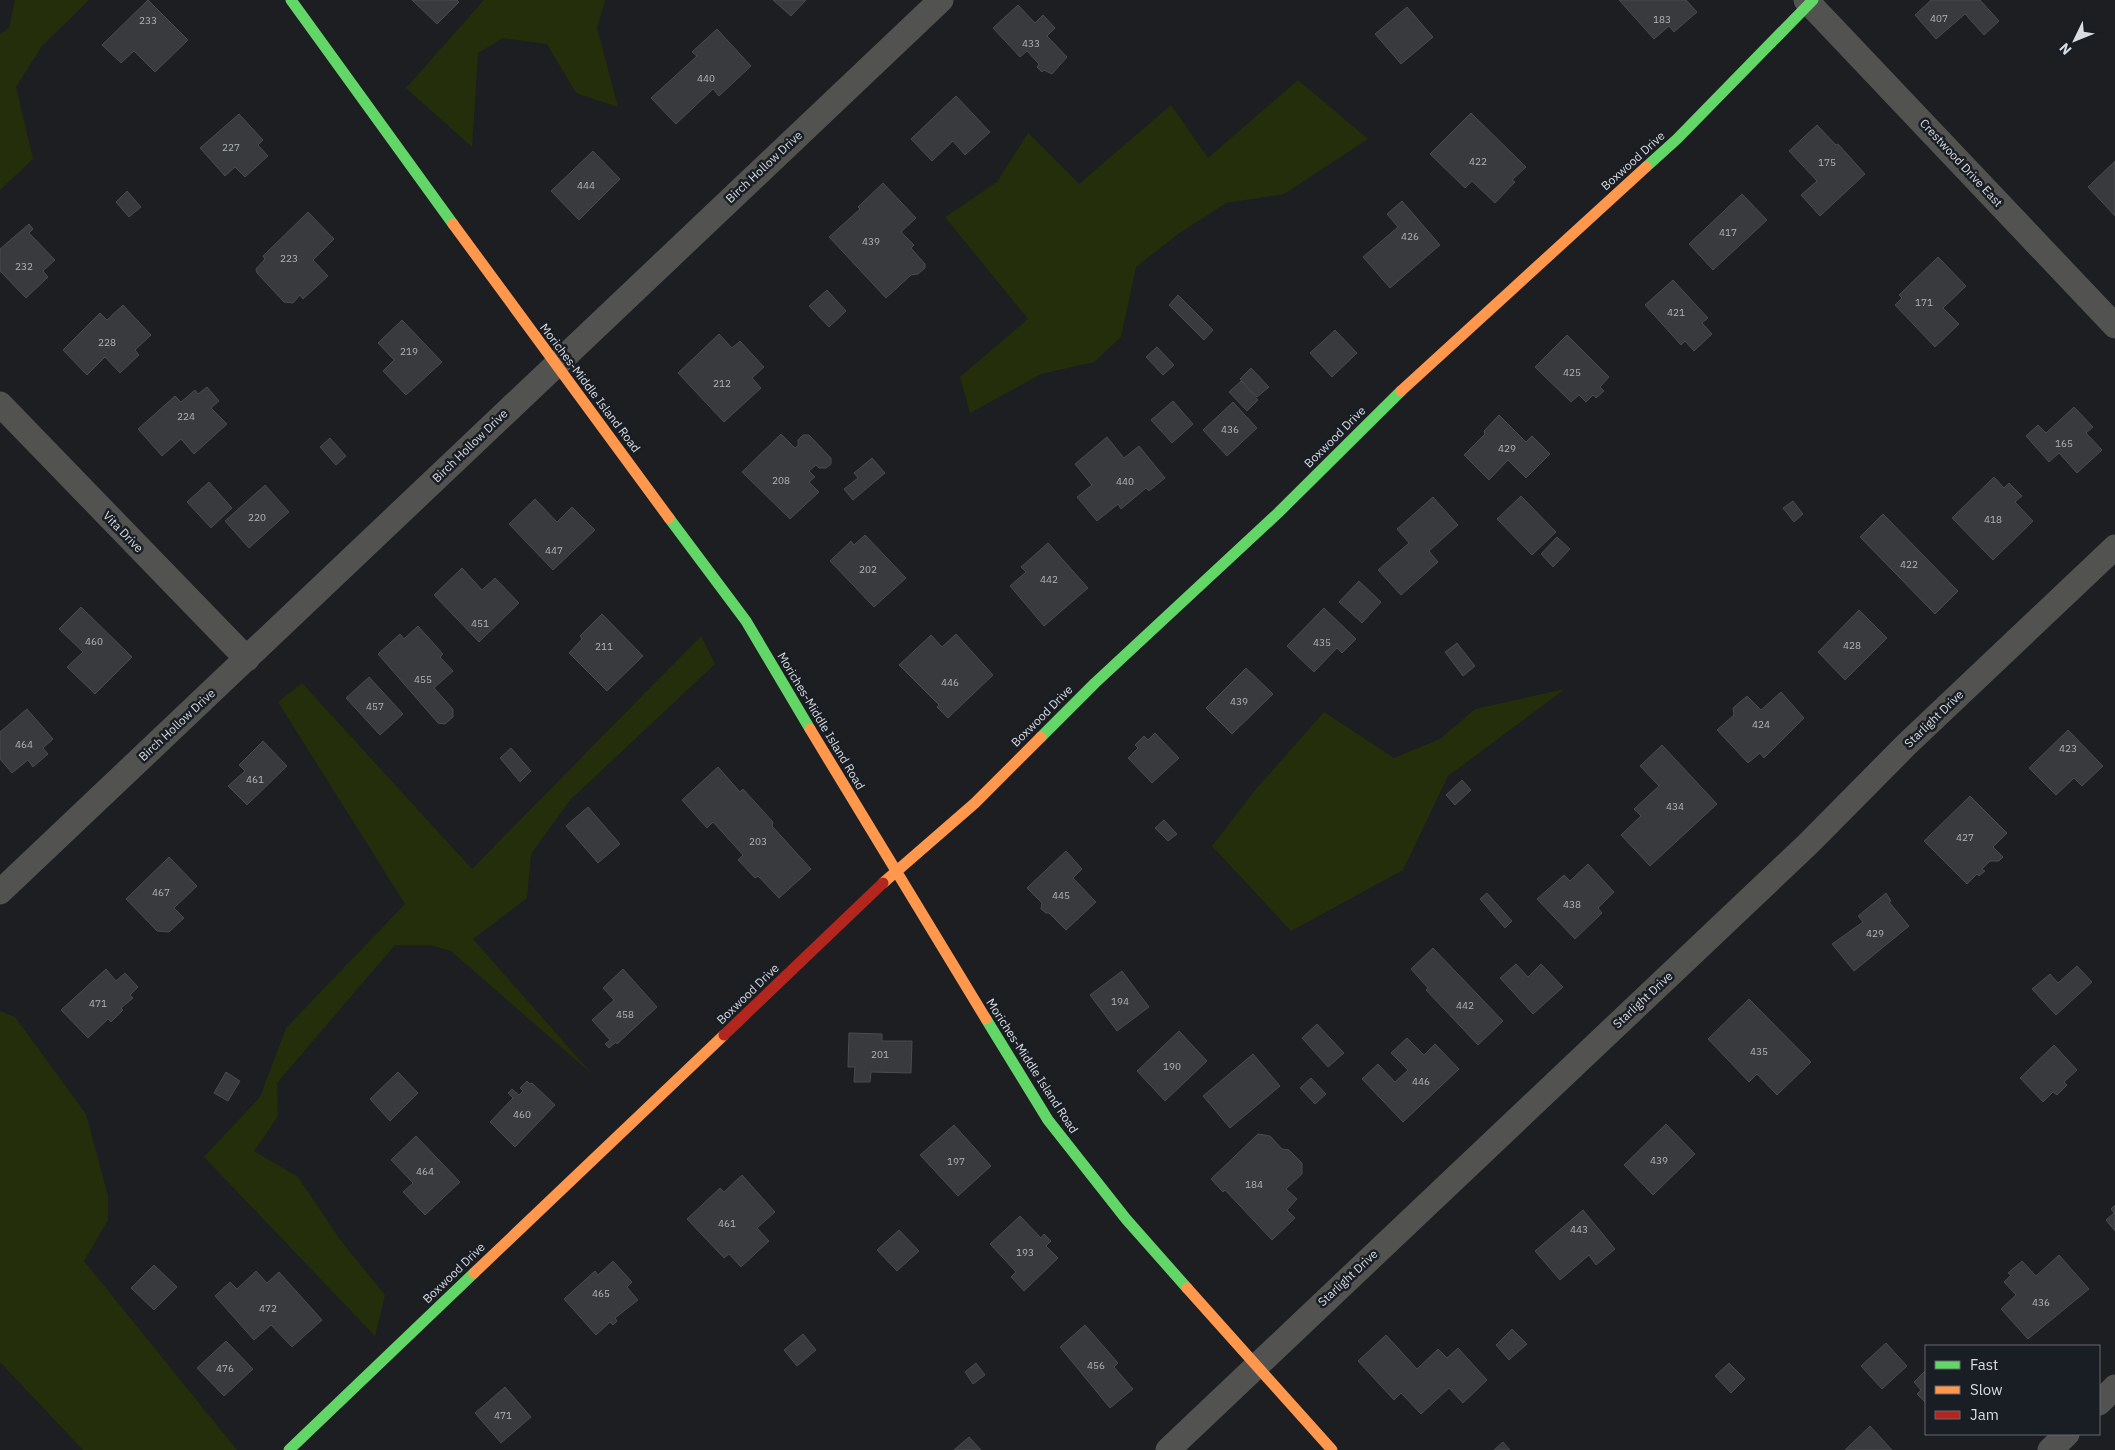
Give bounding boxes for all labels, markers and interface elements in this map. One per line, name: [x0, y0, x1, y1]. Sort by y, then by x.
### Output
house number: 407: [1930, 12, 1948, 25]
house number: 183: [1653, 13, 1671, 26]
house number: 233: [139, 14, 157, 27]
north arrow: [2050, 15, 2100, 65]
house number: 433: [1022, 37, 1040, 50]
text: N: [2055, 39, 2076, 59]
house number: 440: [697, 72, 715, 85]
street label: Crestwood Drive East: [1917, 116, 2006, 210]
street label: Birch Hollow Drive: [722, 127, 805, 206]
street label: Boxwood Drive: [1598, 128, 1668, 193]
house number: 227: [222, 141, 240, 154]
house number: 422: [1469, 155, 1487, 168]
house number: 175: [1818, 156, 1836, 169]
house number: 444: [577, 179, 595, 192]
house number: 417: [1719, 226, 1737, 239]
house number: 426: [1401, 230, 1419, 243]
house number: 439: [862, 235, 880, 248]
house number: 223: [280, 252, 298, 265]
house number: 232: [15, 260, 33, 273]
house number: 171: [1915, 296, 1933, 309]
house number: 421: [1667, 306, 1685, 319]
street label: Moriches-Middle Island Road: [537, 320, 644, 455]
house number: 228: [98, 336, 116, 349]
house number: 219: [400, 345, 418, 358]
house number: 425: [1563, 366, 1581, 379]
house number: 212: [713, 377, 731, 390]
street label: Boxwood Drive: [1301, 403, 1369, 470]
street label: Birch Hollow Drive: [429, 406, 511, 485]
house number: 224: [177, 410, 195, 423]
house number: 436: [1221, 423, 1239, 436]
house number: 165: [2055, 437, 2073, 450]
house number: 429: [1498, 442, 1516, 455]
house number: 208: [772, 474, 790, 487]
house number: 440: [1116, 475, 1134, 488]
street label: Vita Drive: [100, 508, 147, 556]
house number: 220: [248, 511, 266, 524]
house number: 418: [1984, 513, 2002, 526]
house number: 447: [545, 544, 563, 557]
house number: 422: [1900, 558, 1918, 571]
house number: 202: [859, 563, 877, 576]
house number: 442: [1040, 573, 1058, 586]
house number: 451: [471, 617, 489, 630]
house number: 460: [85, 635, 103, 648]
house number: 435: [1313, 636, 1331, 649]
house number: 428: [1843, 639, 1861, 652]
house number: 211: [595, 640, 613, 653]
street label: Moriches-Middle Island Road: [774, 649, 868, 792]
house number: 455: [414, 673, 432, 686]
house number: 446: [941, 676, 959, 689]
street label: Boxwood Drive: [1008, 682, 1076, 749]
street label: Birch Hollow Drive: [135, 685, 218, 764]
street label: Starlight Drive: [1901, 686, 1967, 751]
house number: 439: [1230, 695, 1248, 708]
house number: 457: [366, 700, 384, 713]
house number: 424: [1752, 718, 1770, 731]
house number: 464: [15, 738, 33, 751]
house number: 423: [2059, 742, 2077, 755]
house number: 461: [246, 773, 264, 786]
house number: 434: [1666, 800, 1684, 813]
house number: 427: [1956, 831, 1974, 844]
house number: 203: [749, 835, 767, 848]
house number: 467: [152, 886, 170, 899]
house number: 445: [1052, 889, 1070, 902]
house number: 438: [1563, 898, 1581, 911]
house number: 429: [1866, 927, 1884, 940]
street label: Boxwood Drive: [713, 960, 782, 1027]
street label: Starlight Drive: [1610, 968, 1676, 1031]
house number: 194: [1111, 995, 1129, 1008]
street label: Moriches-Middle Island Road: [983, 996, 1082, 1136]
house number: 471: [89, 997, 107, 1010]
house number: 442: [1456, 999, 1474, 1012]
house number: 458: [616, 1008, 634, 1021]
house number: 435: [1750, 1045, 1768, 1058]
house number: 201: [871, 1048, 889, 1061]
house number: 190: [1163, 1060, 1181, 1073]
house number: 446: [1412, 1075, 1430, 1088]
house number: 460: [513, 1108, 531, 1121]
house number: 439: [1650, 1154, 1668, 1167]
house number: 197: [947, 1155, 965, 1168]
house number: 464: [416, 1165, 434, 1178]
house number: 184: [1245, 1178, 1263, 1191]
house number: 461: [718, 1217, 736, 1230]
house number: 443: [1570, 1223, 1588, 1236]
street label: Boxwood Drive: [419, 1239, 488, 1306]
house number: 193: [1016, 1246, 1034, 1259]
street label: Starlight Drive: [1315, 1246, 1381, 1309]
house number: 465: [592, 1287, 610, 1300]
house number: 436: [2032, 1296, 2050, 1309]
house number: 472: [259, 1302, 277, 1315]
legend: [1925, 1345, 2100, 1435]
text: Fast: [1970, 1355, 1998, 1374]
house number: 456: [1087, 1359, 1105, 1372]
house number: 476: [216, 1362, 234, 1375]
text: Slow: [1970, 1380, 2003, 1399]
text: Jam: [1970, 1405, 1999, 1424]
house number: 471: [494, 1409, 512, 1422]

